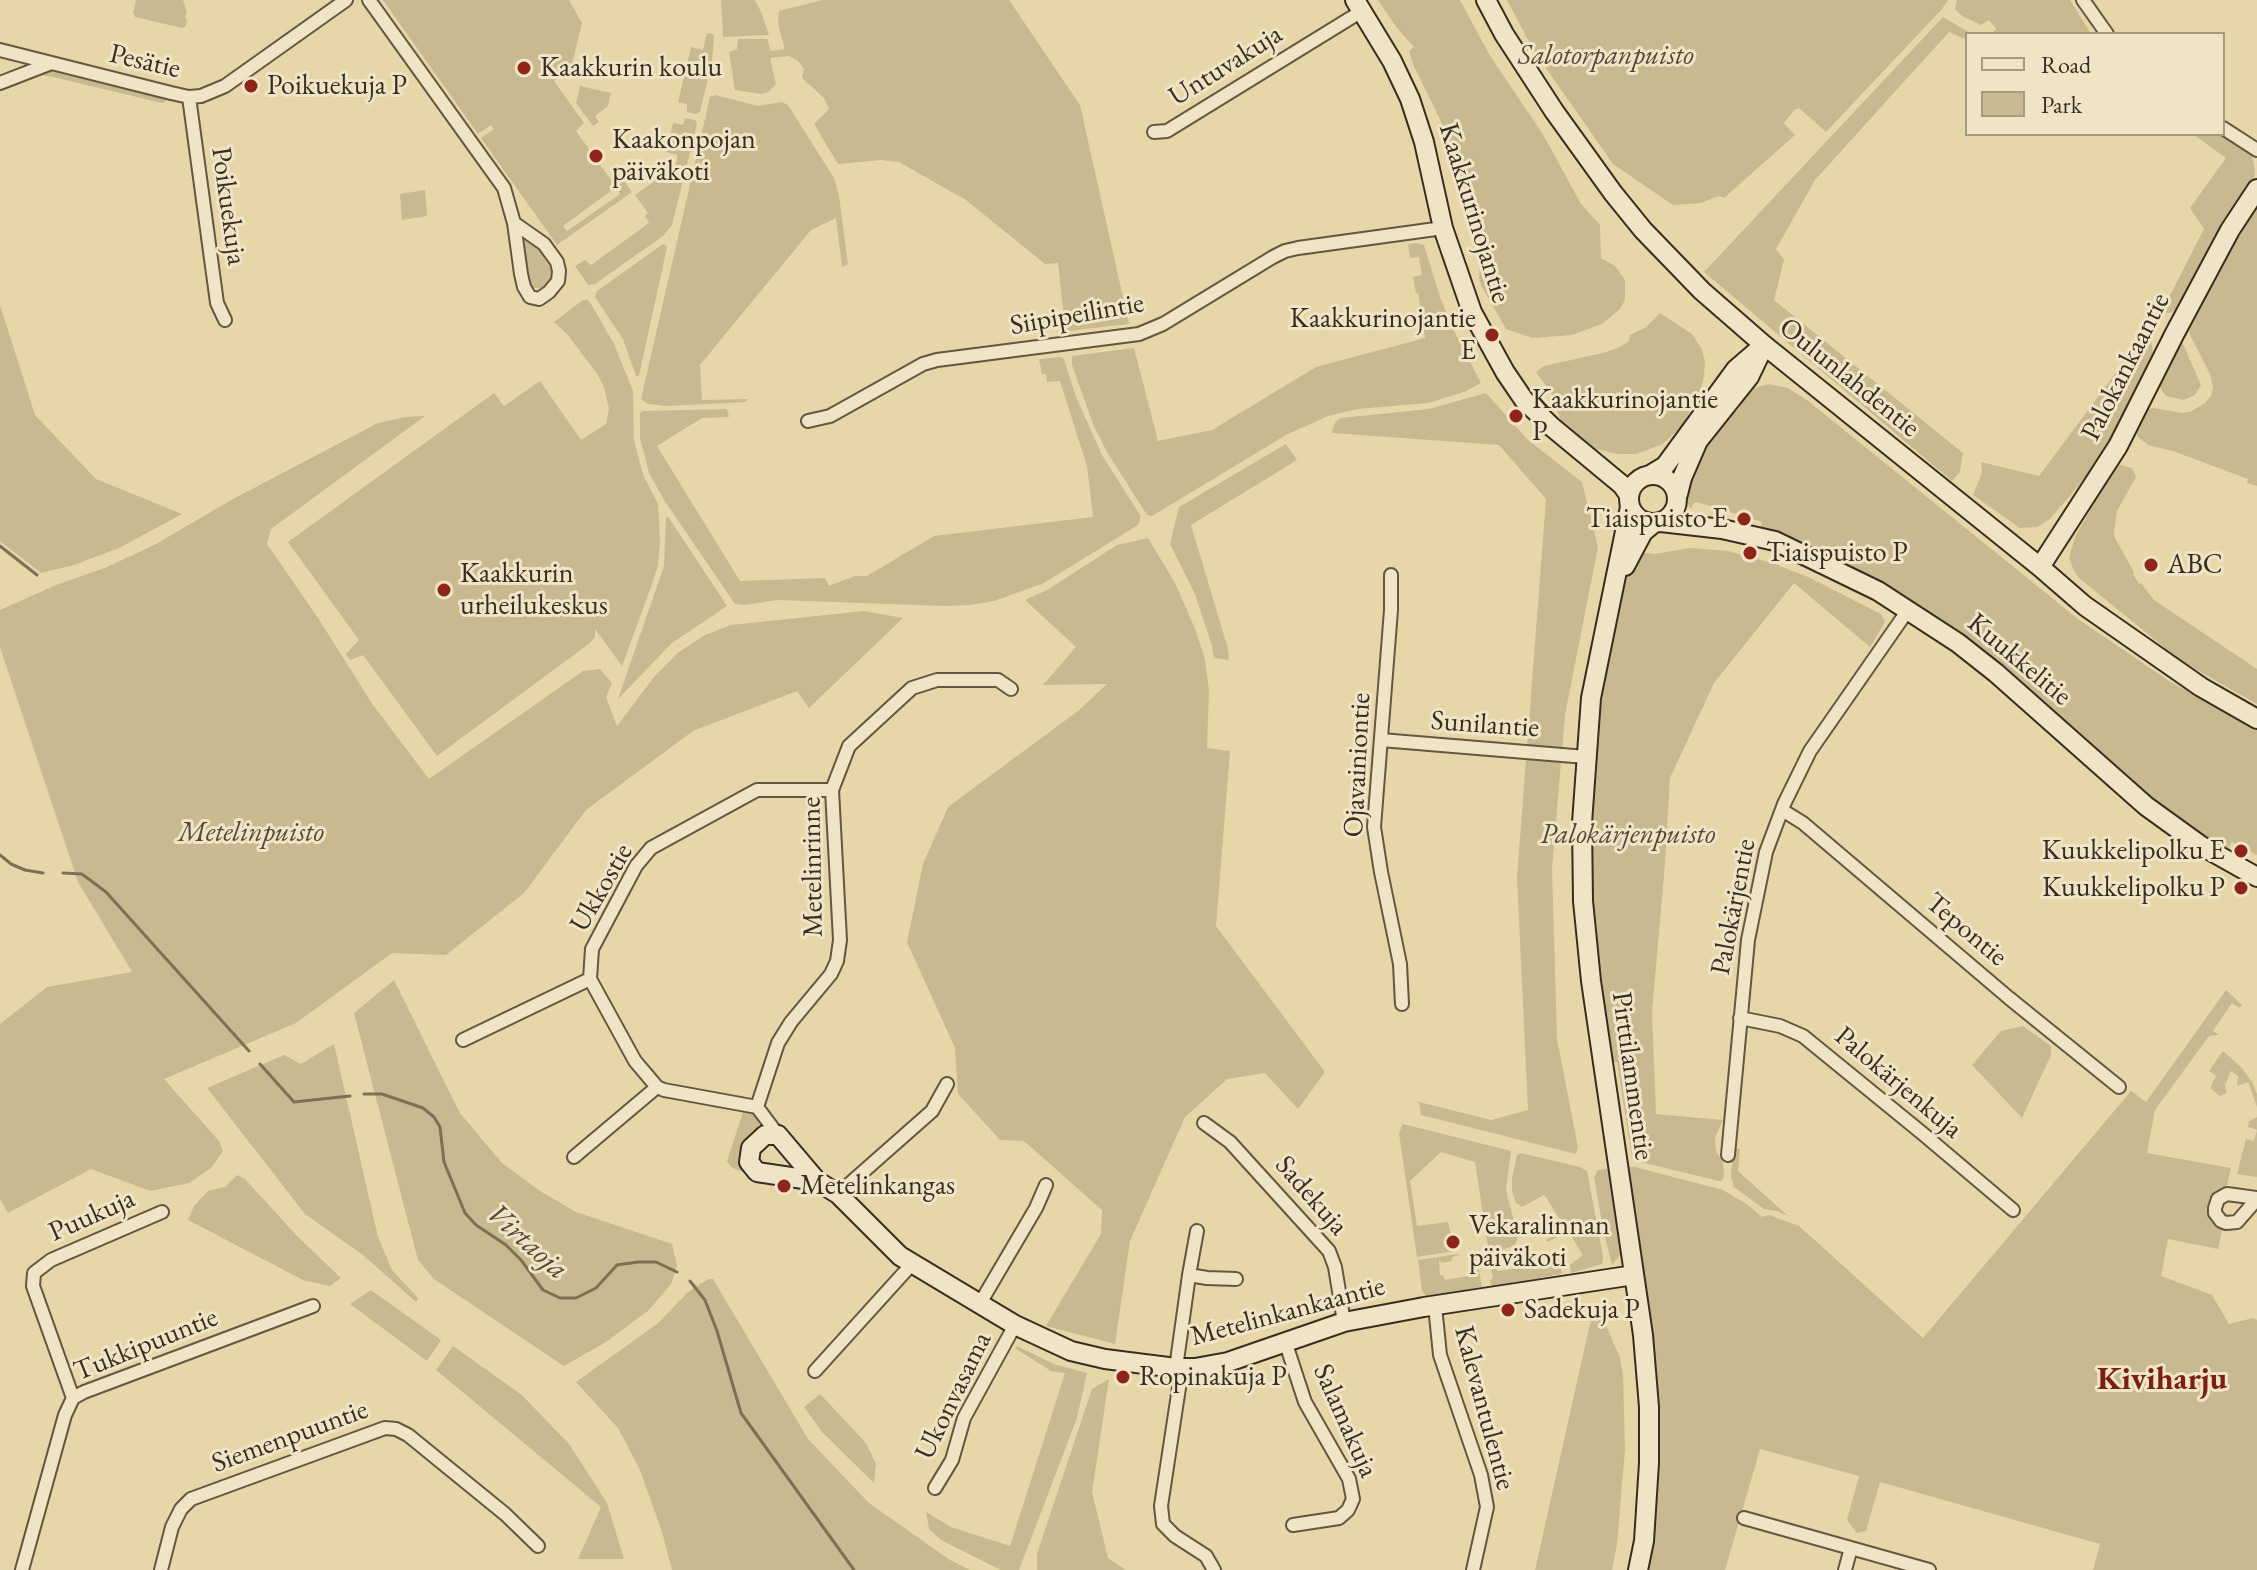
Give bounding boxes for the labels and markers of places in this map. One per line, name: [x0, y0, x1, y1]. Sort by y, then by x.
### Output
place label: Kaakkurin koulu: [540, 51, 722, 85]
marker: Kaakkurin koulu: [515, 59, 533, 77]
place label: Poikuekuja P: [267, 69, 407, 103]
marker: Poikuekuja P: [242, 77, 260, 95]
place label: Kaakonpojan päiväkoti: [612, 123, 756, 189]
marker: Kaakonpojan päiväkoti: [587, 147, 605, 165]
place label: Kaakkurinojantie E: [1290, 302, 1476, 368]
marker: Kaakkurinojantie E: [1483, 326, 1501, 344]
place label: Kaakkurinojantie P: [1532, 383, 1718, 449]
marker: Kaakkurinojantie P: [1507, 407, 1525, 425]
place label: Tiaispuisto E: [1586, 502, 1728, 536]
marker: Tiaispuisto E: [1735, 510, 1753, 528]
place label: Tiaispuisto P: [1766, 536, 1908, 570]
marker: Tiaispuisto P: [1741, 544, 1759, 562]
place label: ABC: [2167, 548, 2223, 582]
marker: ABC: [2142, 556, 2160, 574]
place label: Kaakkurin urheilukeskus: [460, 557, 608, 623]
marker: Kaakkurin urheilukeskus: [435, 581, 453, 599]
place label: Kuukkelipolku E: [2042, 834, 2225, 868]
marker: Kuukkelipolku E: [2232, 842, 2250, 860]
place label: Kuukkelipolku P: [2042, 871, 2225, 905]
marker: Kuukkelipolku P: [2232, 879, 2250, 897]
place label: Metelinkangas: [800, 1169, 955, 1203]
marker: Metelinkangas: [775, 1177, 793, 1195]
place label: Vekaralinnan päiväkoti: [1469, 1209, 1610, 1275]
marker: Vekaralinnan päiväkoti: [1444, 1233, 1462, 1251]
place label: Sadekuja P: [1524, 1293, 1640, 1327]
marker: Sadekuja P: [1499, 1301, 1517, 1319]
place label: Ropinakuja P: [1139, 1360, 1287, 1394]
marker: Ropinakuja P: [1114, 1368, 1132, 1386]

